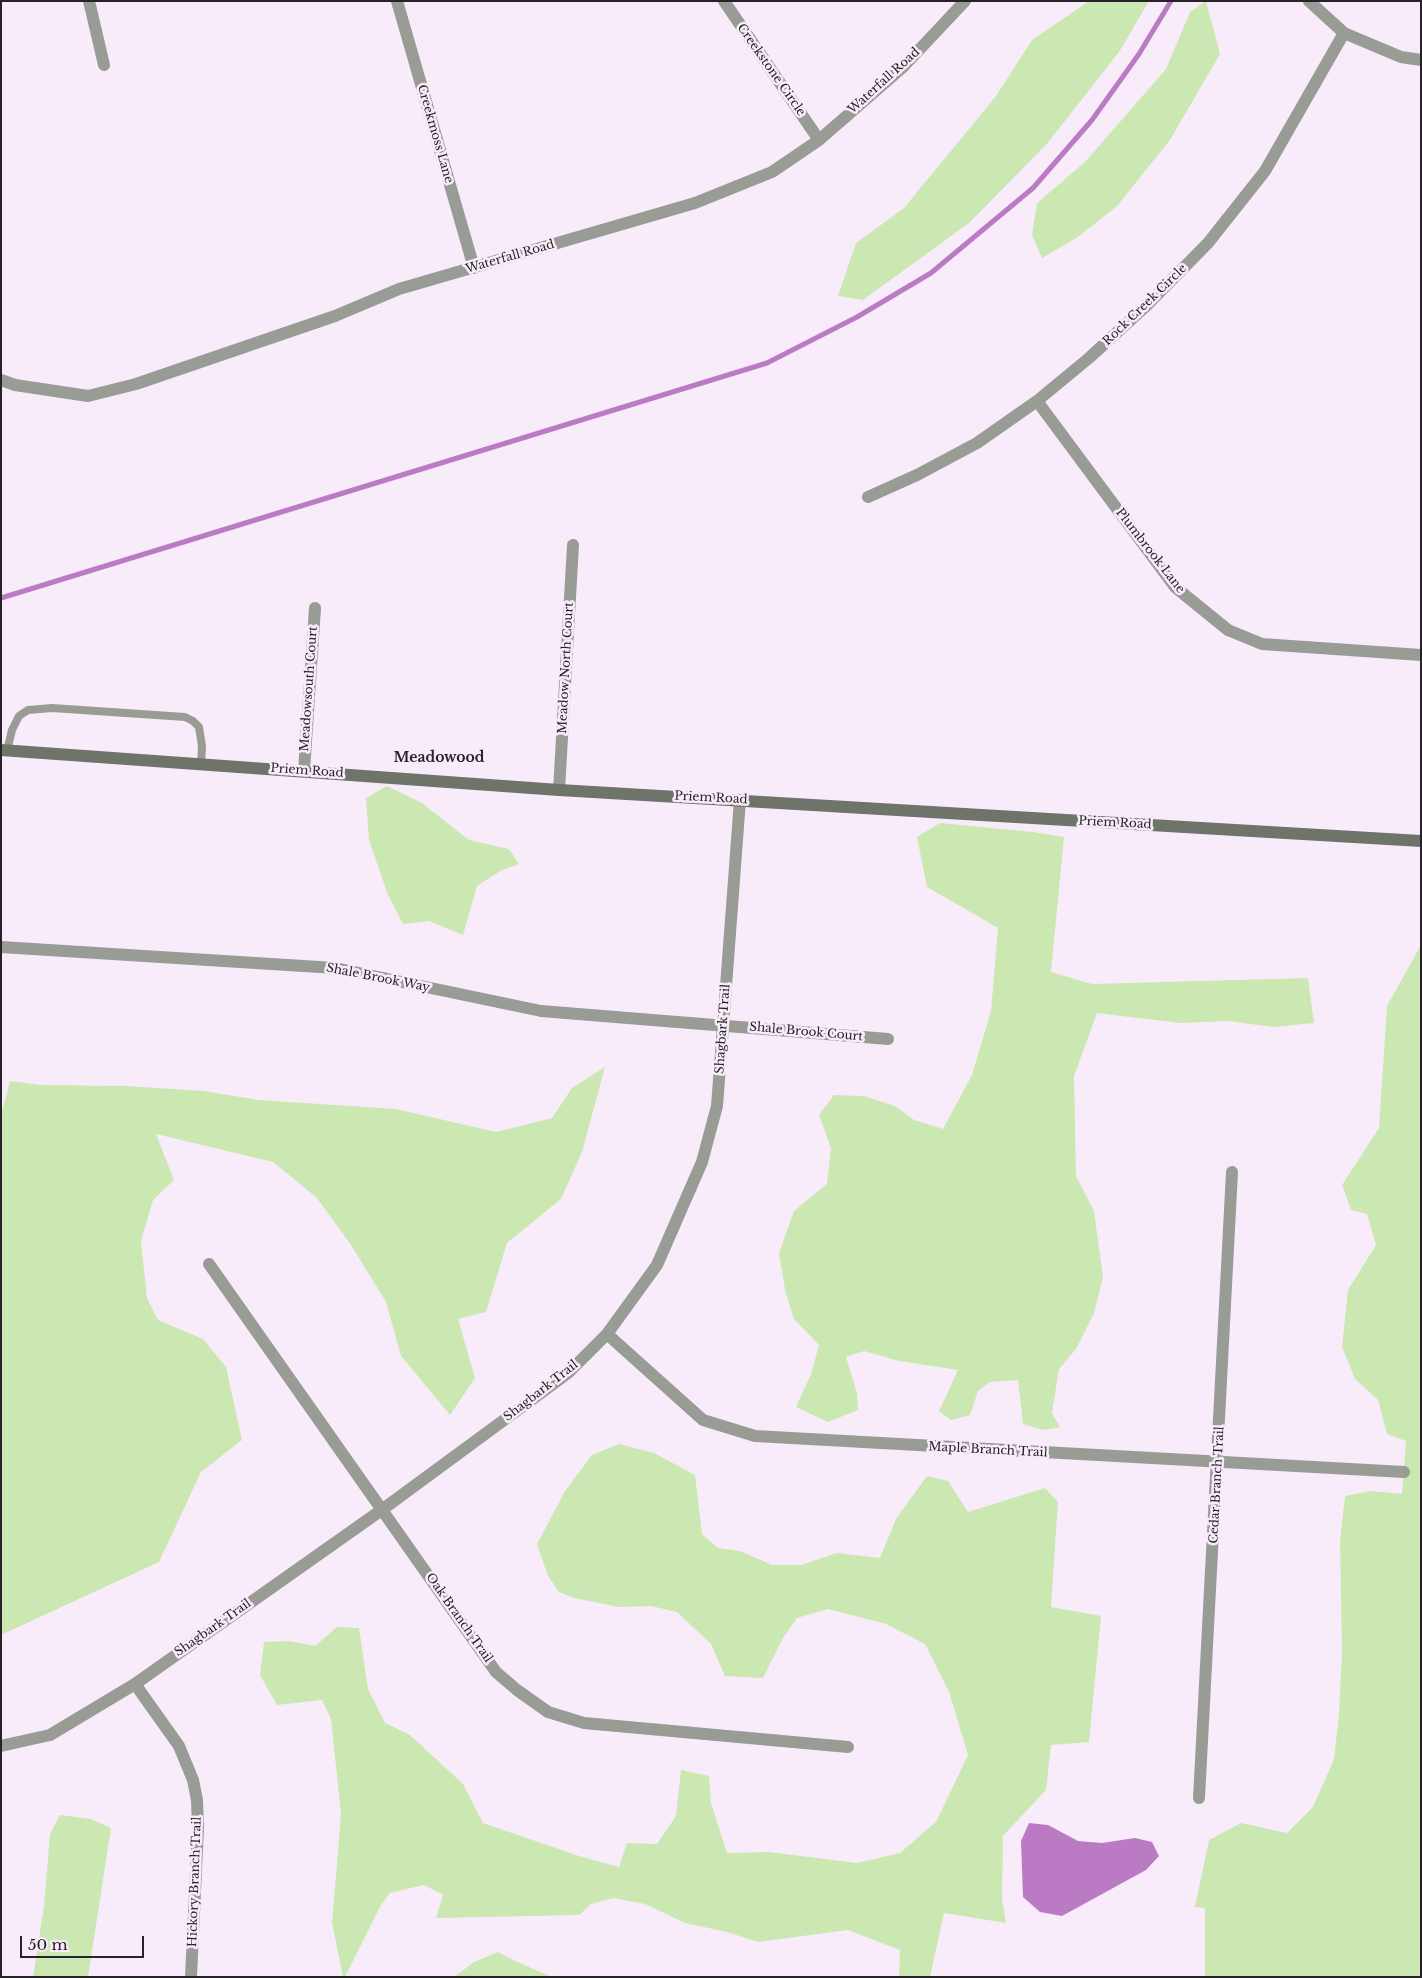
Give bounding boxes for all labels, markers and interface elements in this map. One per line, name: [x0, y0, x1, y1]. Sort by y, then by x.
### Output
street label: Creekstone Circle: [734, 21, 808, 119]
street label: Waterfall Road: [845, 45, 923, 117]
street label: Creekmoss Lane: [414, 83, 456, 185]
street label: Waterfall Road: [464, 237, 556, 277]
street label: Rock Creek Circle: [1100, 261, 1190, 349]
street label: Plumbrook Lane: [1112, 506, 1188, 596]
street label: Meadow North Court: [555, 602, 577, 734]
street label: Meadowsouth Court: [297, 626, 321, 752]
district label: Meadowood: [394, 750, 484, 766]
street label: Priem Road: [270, 761, 344, 781]
street label: Priem Road: [674, 789, 748, 807]
street label: Priem Road: [1078, 814, 1152, 832]
street label: Shale Brook Way: [325, 961, 431, 995]
street label: Shagbark Trail: [713, 984, 733, 1074]
street label: Shale Brook Court: [749, 1020, 863, 1044]
street label: Shagbark Trail: [501, 1358, 581, 1424]
street label: Cedar Branch Trail: [1207, 1426, 1227, 1544]
street label: Maple Branch Trail: [928, 1440, 1048, 1460]
street label: Oak Branch Trail: [423, 1571, 495, 1665]
street label: Shagbark Trail: [172, 1596, 254, 1660]
street label: Hickory Branch Trail: [186, 1817, 204, 1947]
scale bar: [22, 1926, 146, 1958]
text: 50 m: [28, 1935, 68, 1954]

